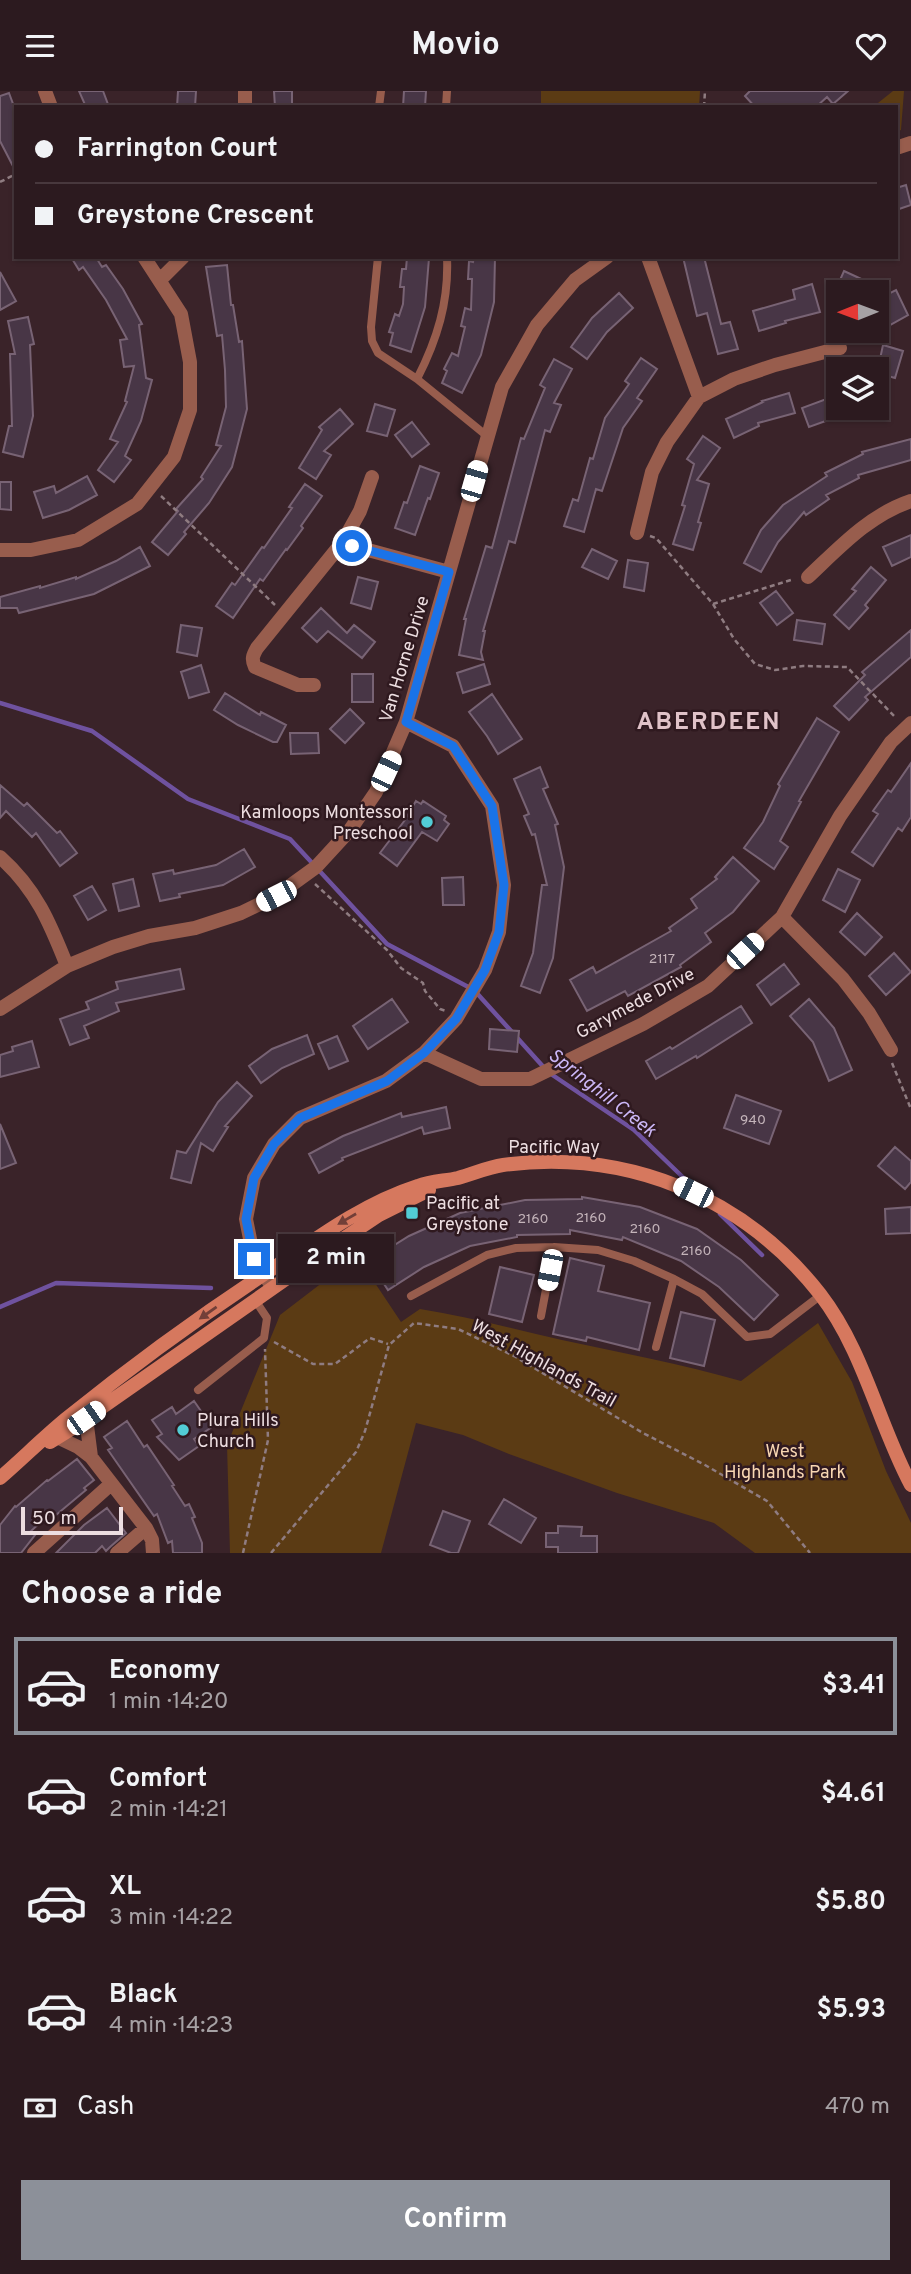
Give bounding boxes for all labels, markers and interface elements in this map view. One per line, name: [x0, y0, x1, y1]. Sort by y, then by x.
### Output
text: Movio: [411, 26, 500, 66]
icon: menu: [21, 27, 59, 65]
icon: heart: [852, 27, 890, 65]
text: Farrington Court: [77, 133, 278, 166]
text: Greystone Crescent: [77, 200, 314, 233]
north arrow: [826, 280, 889, 343]
map controls: [826, 280, 889, 420]
button: layers: [826, 357, 889, 420]
car: [459, 458, 490, 504]
route start: [336, 530, 368, 562]
street label: Van Horne Drive: [375, 593, 436, 725]
district label: ABERDEEN: [637, 708, 781, 738]
car: [368, 748, 405, 794]
place label: Kamloops Montessori Preschool: [240, 802, 413, 846]
marker: Kamloops Montessori Preschool: [419, 814, 435, 830]
car: [253, 877, 300, 915]
car: [723, 929, 768, 973]
house number: 2117: [649, 951, 675, 968]
street label: Garymede Drive: [572, 963, 699, 1045]
water label: Springhill Creek: [543, 1044, 661, 1143]
house number: 940: [740, 1112, 766, 1129]
street label: Pacific Way: [508, 1137, 600, 1160]
car: [670, 1173, 717, 1211]
place label: Pacific at Greystone: [426, 1193, 508, 1237]
marker: Pacific at Greystone: [404, 1205, 420, 1221]
house number: 2160: [575, 1210, 607, 1227]
house number: 2160: [517, 1211, 549, 1228]
one-way arrow: [338, 1213, 357, 1225]
house number: 2160: [629, 1221, 661, 1238]
callout: 2 min: [278, 1235, 394, 1283]
route end: [238, 1243, 270, 1275]
house number: 2160: [680, 1243, 712, 1260]
text: 2 min: [306, 1244, 366, 1273]
car: [536, 1247, 565, 1293]
one-way arrow: [199, 1306, 217, 1320]
street label: West Highlands Trail: [467, 1315, 620, 1414]
car: [63, 1397, 110, 1439]
place label: Plura Hills Church: [197, 1410, 279, 1454]
marker: Plura Hills Church: [175, 1422, 191, 1438]
park label: West Highlands Park: [724, 1441, 846, 1485]
scale bar: [21, 1504, 122, 1536]
text: 50 m: [32, 1507, 77, 1531]
text: Choose a ride: [21, 1575, 222, 1615]
icon: car: [25, 1655, 88, 1718]
text: Economy: [109, 1655, 220, 1688]
text: $3.41: [822, 1670, 886, 1703]
text: 1 min · 14:20: [109, 1688, 228, 1717]
icon: car: [25, 1763, 88, 1826]
text: Comfort: [109, 1763, 207, 1796]
text: $4.61: [821, 1778, 886, 1811]
text: 2 min · 14:21: [109, 1796, 228, 1825]
icon: car: [25, 1871, 88, 1934]
text: XL: [109, 1871, 141, 1904]
text: $5.80: [815, 1886, 886, 1919]
text: 3 min · 14:22: [109, 1904, 233, 1933]
icon: car: [25, 1979, 88, 2042]
text: Black: [109, 1979, 178, 2012]
text: $5.93: [817, 1994, 886, 2027]
text: 4 min · 14:23: [109, 2012, 233, 2041]
icon: cash: [21, 2089, 59, 2127]
text: Cash: [77, 2091, 134, 2124]
text: 470 m: [825, 2093, 890, 2122]
button: Confirm: [21, 2180, 890, 2260]

